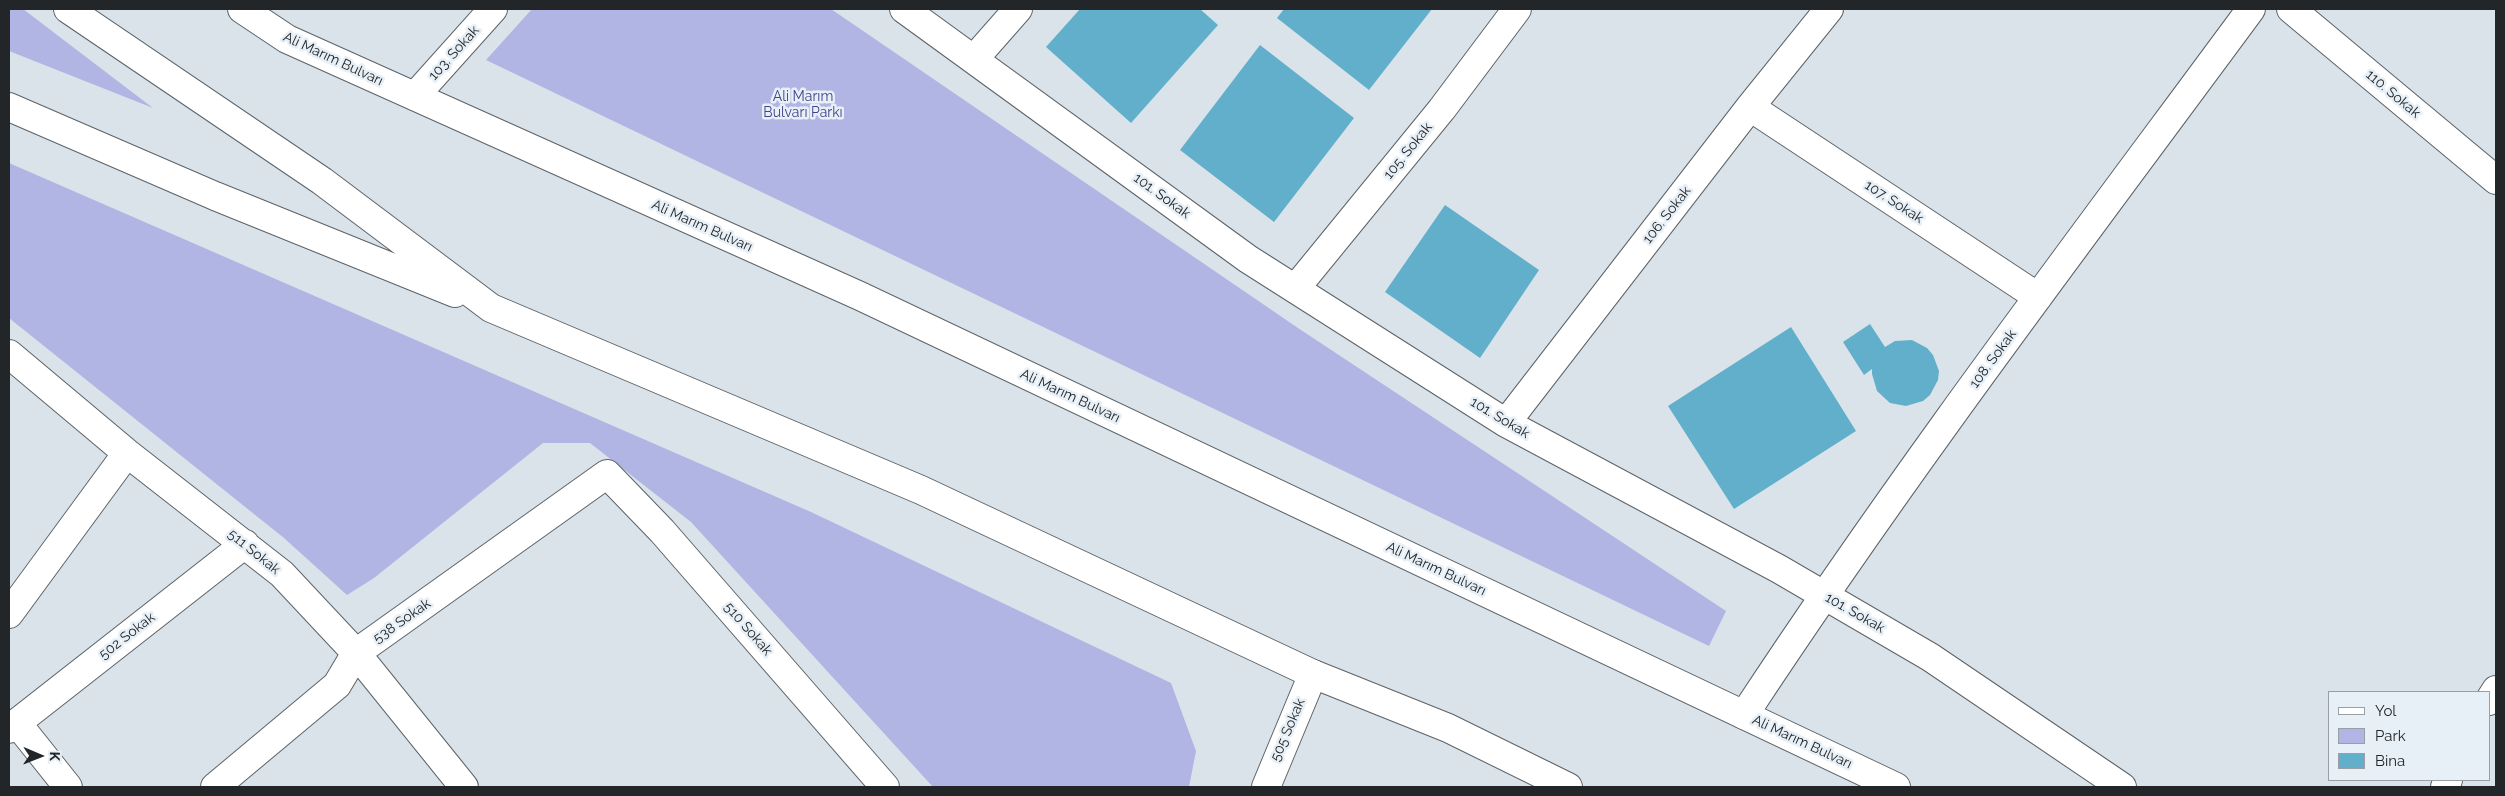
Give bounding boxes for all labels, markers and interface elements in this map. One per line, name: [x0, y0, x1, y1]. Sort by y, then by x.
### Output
street label: 103. Sokak: [425, 22, 483, 84]
street label: Ali Marım Bulvarı: [280, 29, 386, 89]
street label: 110. Sokak: [2362, 66, 2424, 122]
park label: Ali Marım Bulvarı Parkı: [763, 89, 843, 121]
street label: 105. Sokak: [1380, 119, 1436, 183]
street label: 101. Sokak: [1130, 170, 1194, 222]
street label: 107. Sokak: [1862, 177, 1926, 227]
street label: 106. Sokak: [1639, 183, 1695, 247]
street label: Ali Marım Bulvarı: [649, 196, 755, 256]
street label: 108. Sokak: [1966, 326, 2020, 392]
street label: Ali Marım Bulvarı: [1017, 366, 1123, 426]
street label: 101. Sokak: [1467, 394, 1533, 442]
street label: 511 Sokak: [224, 526, 284, 578]
street label: Ali Marım Bulvarı: [1383, 539, 1489, 599]
street label: 101. Sokak: [1822, 589, 1888, 637]
street label: 538 Sokak: [370, 595, 434, 647]
street label: 510 Sokak: [720, 599, 776, 659]
street label: 502 Sokak: [96, 609, 158, 663]
legend: [2328, 691, 2490, 781]
street label: 505 Sokak: [1267, 696, 1309, 764]
text: Yol: [2375, 702, 2396, 720]
street label: Ali Marım Bulvarı: [1749, 712, 1855, 772]
text: Park: [2375, 727, 2406, 745]
north arrow: [15, 731, 65, 781]
text: K: [47, 751, 63, 761]
text: Bina: [2375, 752, 2405, 770]

